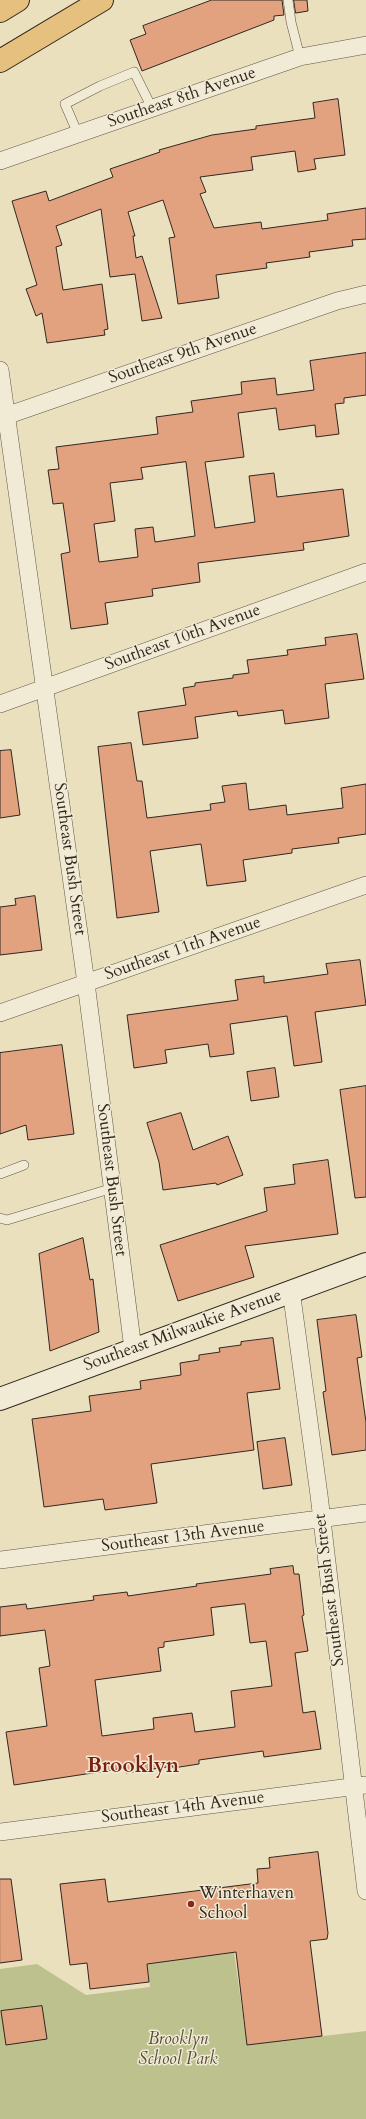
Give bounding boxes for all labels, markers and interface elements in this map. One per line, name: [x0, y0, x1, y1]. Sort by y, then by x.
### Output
street label: Southeast 8th Avenue: [105, 63, 259, 133]
street label: Southeast 9th Avenue: [106, 319, 260, 389]
street label: Southeast 10th Avenue: [102, 600, 264, 676]
street label: Southeast Bush Street: [48, 781, 90, 937]
street label: Southeast 11th Avenue: [102, 913, 264, 985]
street label: Southeast Bush Street: [92, 1102, 130, 1258]
street label: Southeast Milwaukie Avenue: [81, 1286, 285, 1376]
street label: Southeast Bush Street: [311, 1512, 349, 1668]
street label: Southeast 13th Avenue: [100, 1517, 266, 1557]
district label: Brooklyn: [87, 1754, 179, 1780]
street label: Southeast 14th Avenue: [100, 1788, 266, 1828]
place label: Winterhaven School: [199, 1884, 294, 1924]
marker: Winterhaven School: [186, 1899, 196, 1909]
park label: Brooklyn School Park: [138, 2030, 218, 2070]

